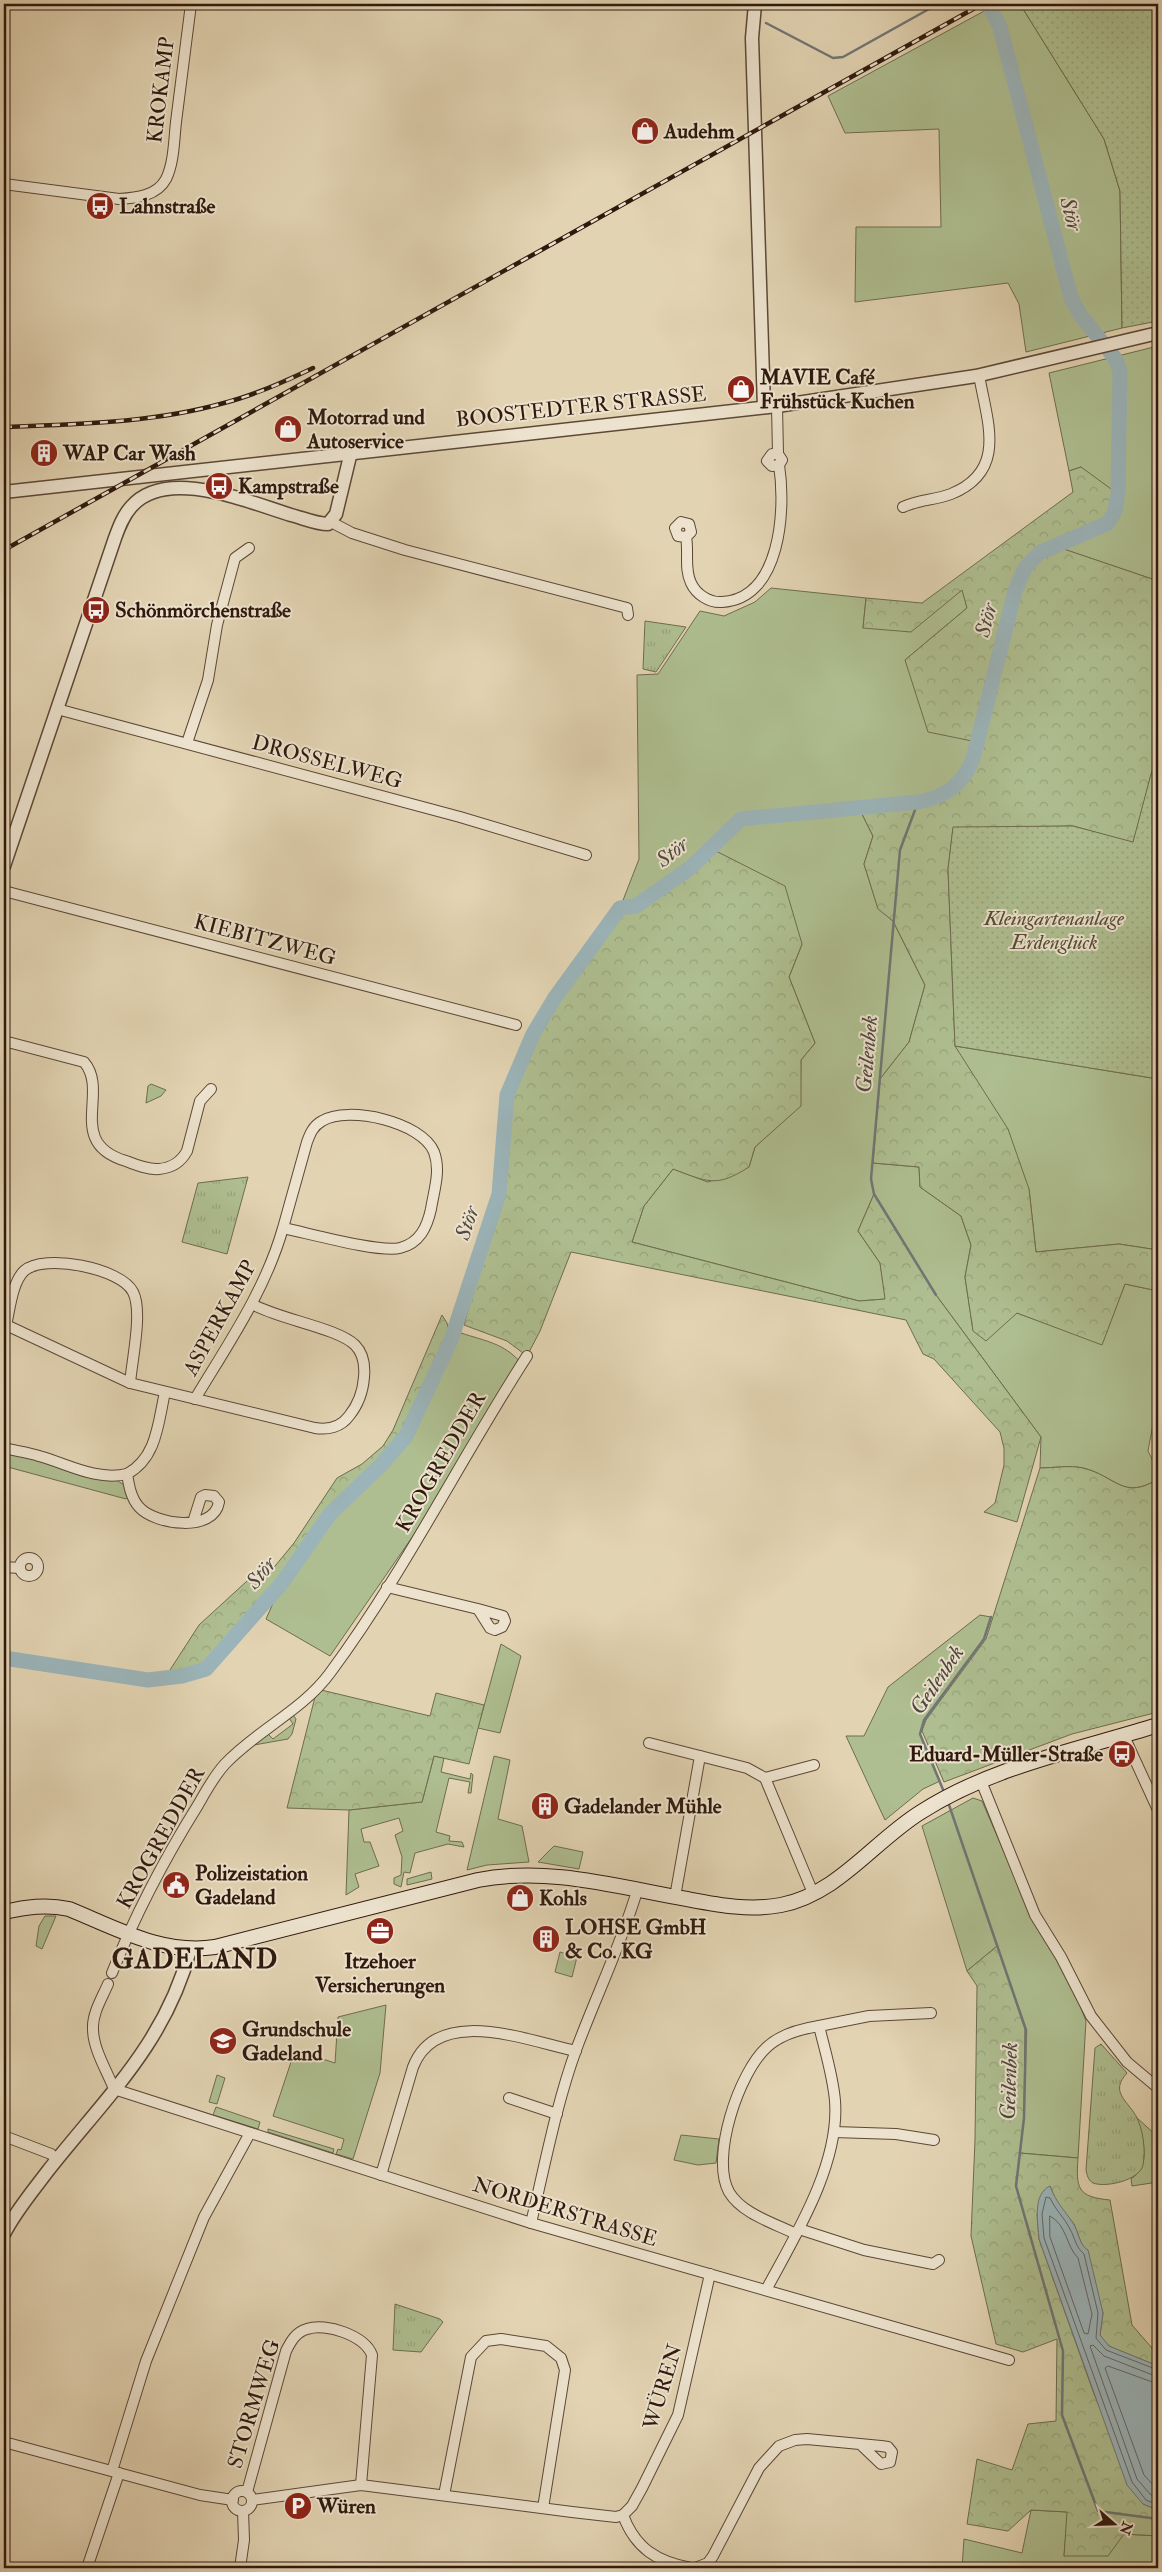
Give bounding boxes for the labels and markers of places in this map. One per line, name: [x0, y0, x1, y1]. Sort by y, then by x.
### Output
shop icon: Audehm: [630, 116, 660, 146]
place label: Audehm: [663, 118, 735, 145]
bus stop icon: Lahnstraße: [85, 191, 115, 221]
place label: Lahnstraße: [119, 193, 215, 220]
place label: MAVIE Café Frühstück Kuchen: [759, 364, 915, 415]
shop icon: MAVIE Café Frühstück Kuchen: [726, 374, 756, 404]
place label: Motorrad und Autoservice: [306, 404, 426, 455]
shop icon: Motorrad und Autoservice: [273, 414, 303, 444]
building icon: WAP Car Wash: [29, 438, 59, 468]
place label: WAP Car Wash: [62, 440, 196, 467]
bus stop icon: Kampstraße: [204, 471, 234, 501]
place label: Kampstraße: [238, 473, 339, 500]
bus stop icon: Schönmörchenstraße: [81, 595, 111, 625]
place label: Schönmörchenstraße: [115, 597, 291, 624]
bus stop icon: Eduard-Müller-Straße: [1107, 1739, 1137, 1769]
place label: Eduard-Müller-Straße: [909, 1741, 1103, 1768]
building icon: Gadelander Mühle: [530, 1791, 560, 1821]
place label: Gadelander Mühle: [564, 1793, 722, 1820]
place label: Polizeistation Gadeland: [195, 1860, 308, 1911]
public building icon: Polizeistation Gadeland: [161, 1870, 191, 1900]
shop icon: Kohls: [505, 1883, 535, 1913]
place label: Kohls: [539, 1885, 587, 1912]
place label: LOHSE GmbH & Co. KG: [565, 1914, 707, 1965]
office icon: Itzehoer Versicherungen: [365, 1916, 395, 1946]
building icon: LOHSE GmbH & Co. KG: [531, 1924, 561, 1954]
place label: Itzehoer Versicherungen: [314, 1948, 445, 1999]
place label: Grundschule Gadeland: [242, 2016, 351, 2067]
school or university icon: Grundschule Gadeland: [208, 2026, 238, 2056]
parking icon: Würen: [283, 2491, 313, 2521]
place label: Würen: [316, 2493, 376, 2520]

